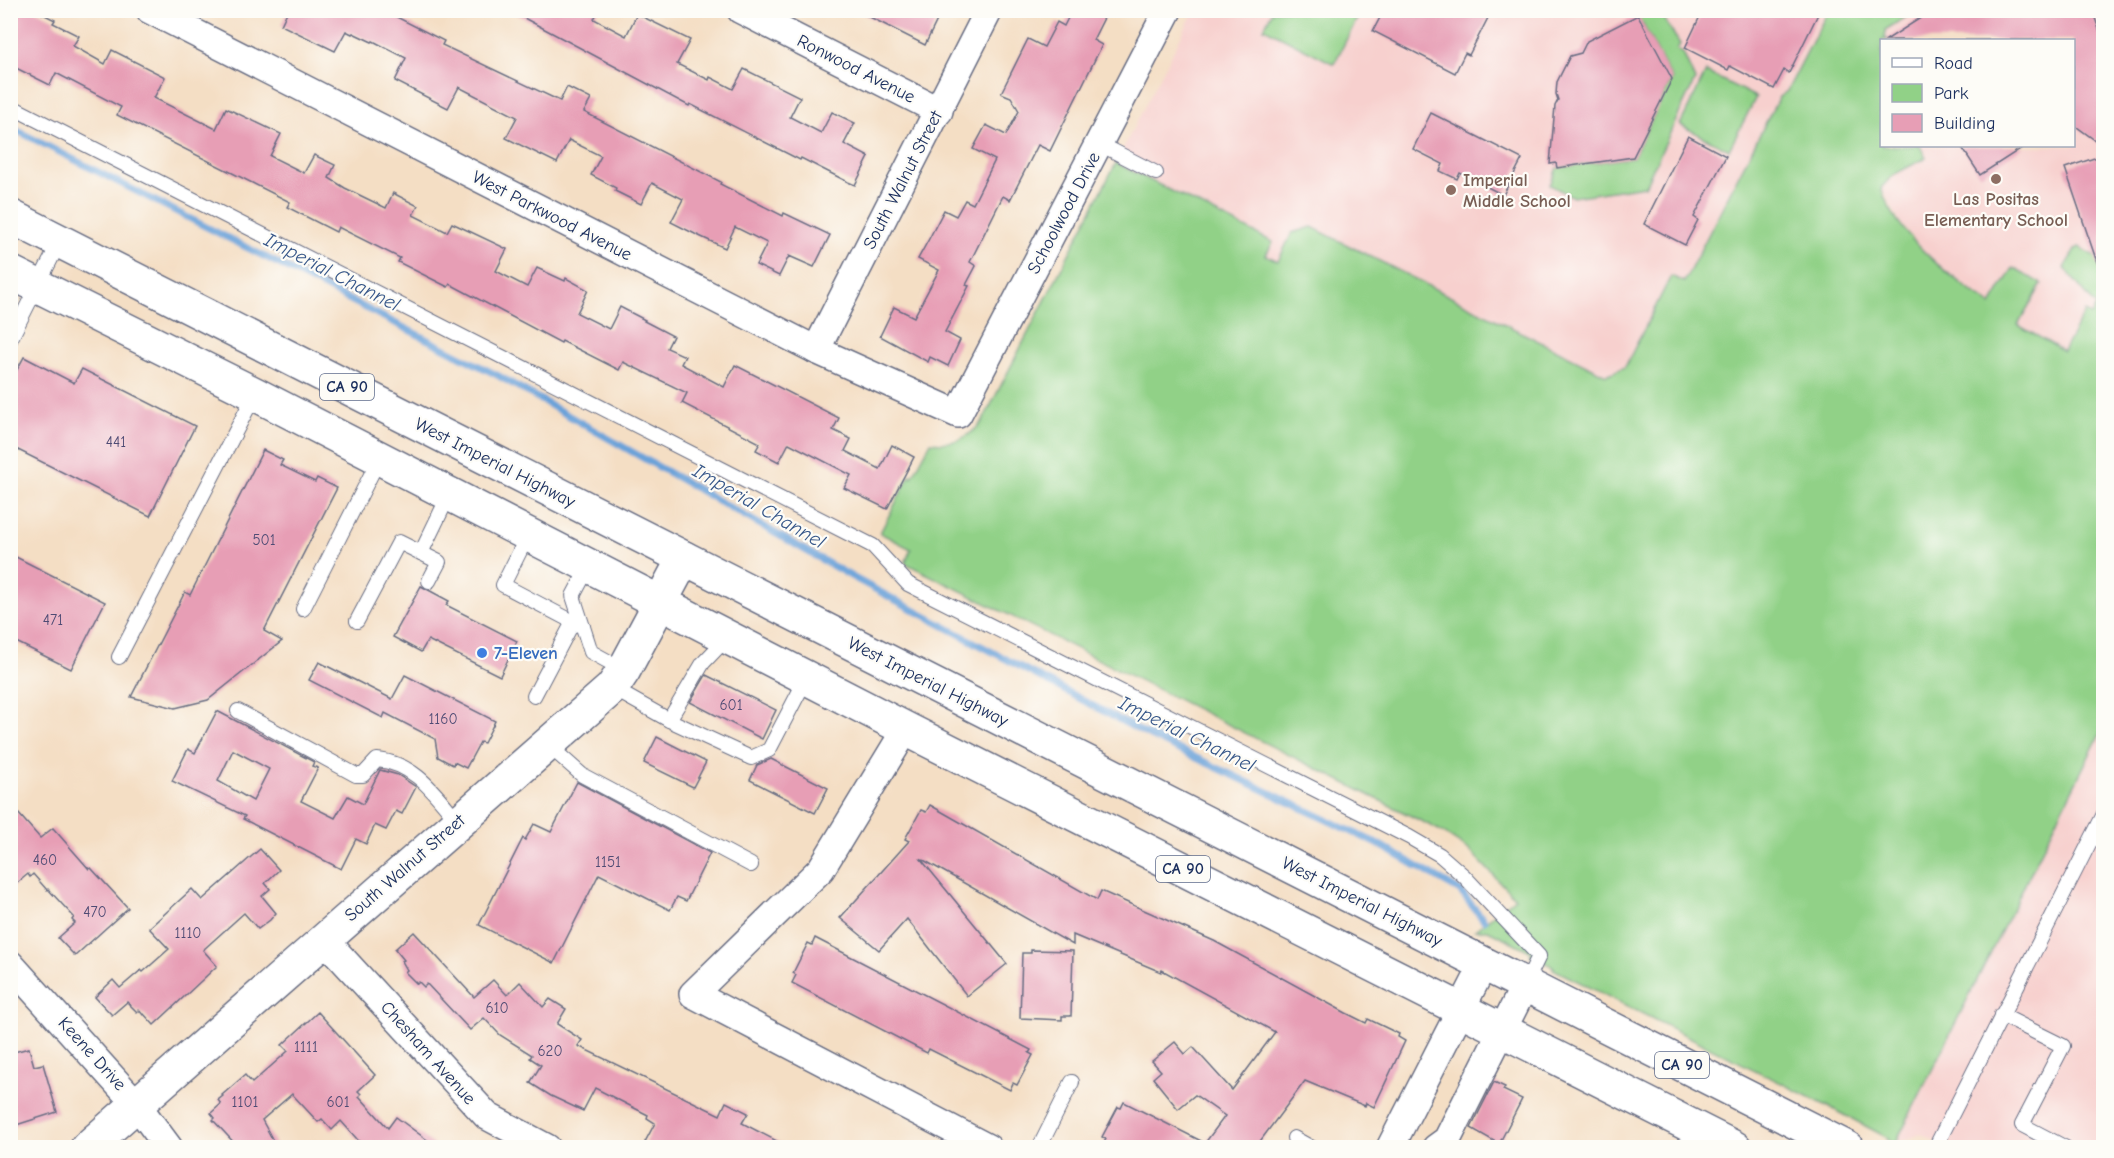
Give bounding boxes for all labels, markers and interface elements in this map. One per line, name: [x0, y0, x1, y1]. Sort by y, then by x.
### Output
street label: Ronwood Avenue: [793, 30, 919, 108]
legend: [1880, 39, 2075, 147]
text: Road: [1934, 53, 1973, 74]
text: Park: [1934, 83, 1969, 104]
street label: South Walnut Street: [859, 107, 947, 253]
text: Building: [1934, 113, 1996, 134]
street label: Schoolwood Drive: [1023, 148, 1105, 278]
street label: West Parkwood Avenue: [469, 167, 635, 265]
place label: Imperial Middle School: [1463, 170, 1571, 212]
marker: Las Positas Elementary School: [1989, 172, 2003, 186]
marker: Imperial Middle School: [1444, 183, 1458, 197]
place label: Las Positas Elementary School: [1924, 189, 2068, 231]
water label: Imperial Channel: [260, 228, 404, 316]
road number: CA 90: [320, 374, 374, 400]
street label: West Imperial Highway: [411, 413, 580, 513]
house number: 441: [106, 433, 126, 451]
water label: Imperial Channel: [688, 458, 830, 553]
house number: 501: [252, 531, 276, 549]
house number: 471: [43, 611, 63, 629]
street label: West Imperial Highway: [844, 632, 1013, 732]
place label: 7-Eleven: [494, 643, 558, 664]
marker: 7-Eleven: [475, 646, 489, 660]
water label: Imperial Channel: [1114, 691, 1259, 777]
house number: 601: [719, 696, 743, 714]
house number: 1160: [428, 710, 458, 728]
street label: South Walnut Street: [341, 810, 470, 926]
house number: 460: [33, 851, 57, 869]
street label: West Imperial Highway: [1278, 852, 1447, 952]
house number: 1151: [595, 853, 621, 871]
road number: CA 90: [1156, 856, 1210, 882]
house number: 470: [83, 903, 107, 921]
house number: 1110: [175, 924, 201, 942]
street label: Chesham Avenue: [376, 997, 480, 1109]
house number: 610: [485, 999, 509, 1017]
street label: Keene Drive: [53, 1013, 131, 1095]
house number: 1111: [294, 1038, 318, 1056]
house number: 620: [537, 1042, 563, 1060]
road number: CA 90: [1655, 1052, 1709, 1078]
house number: 1101: [232, 1093, 259, 1111]
house number: 601: [326, 1093, 350, 1111]

